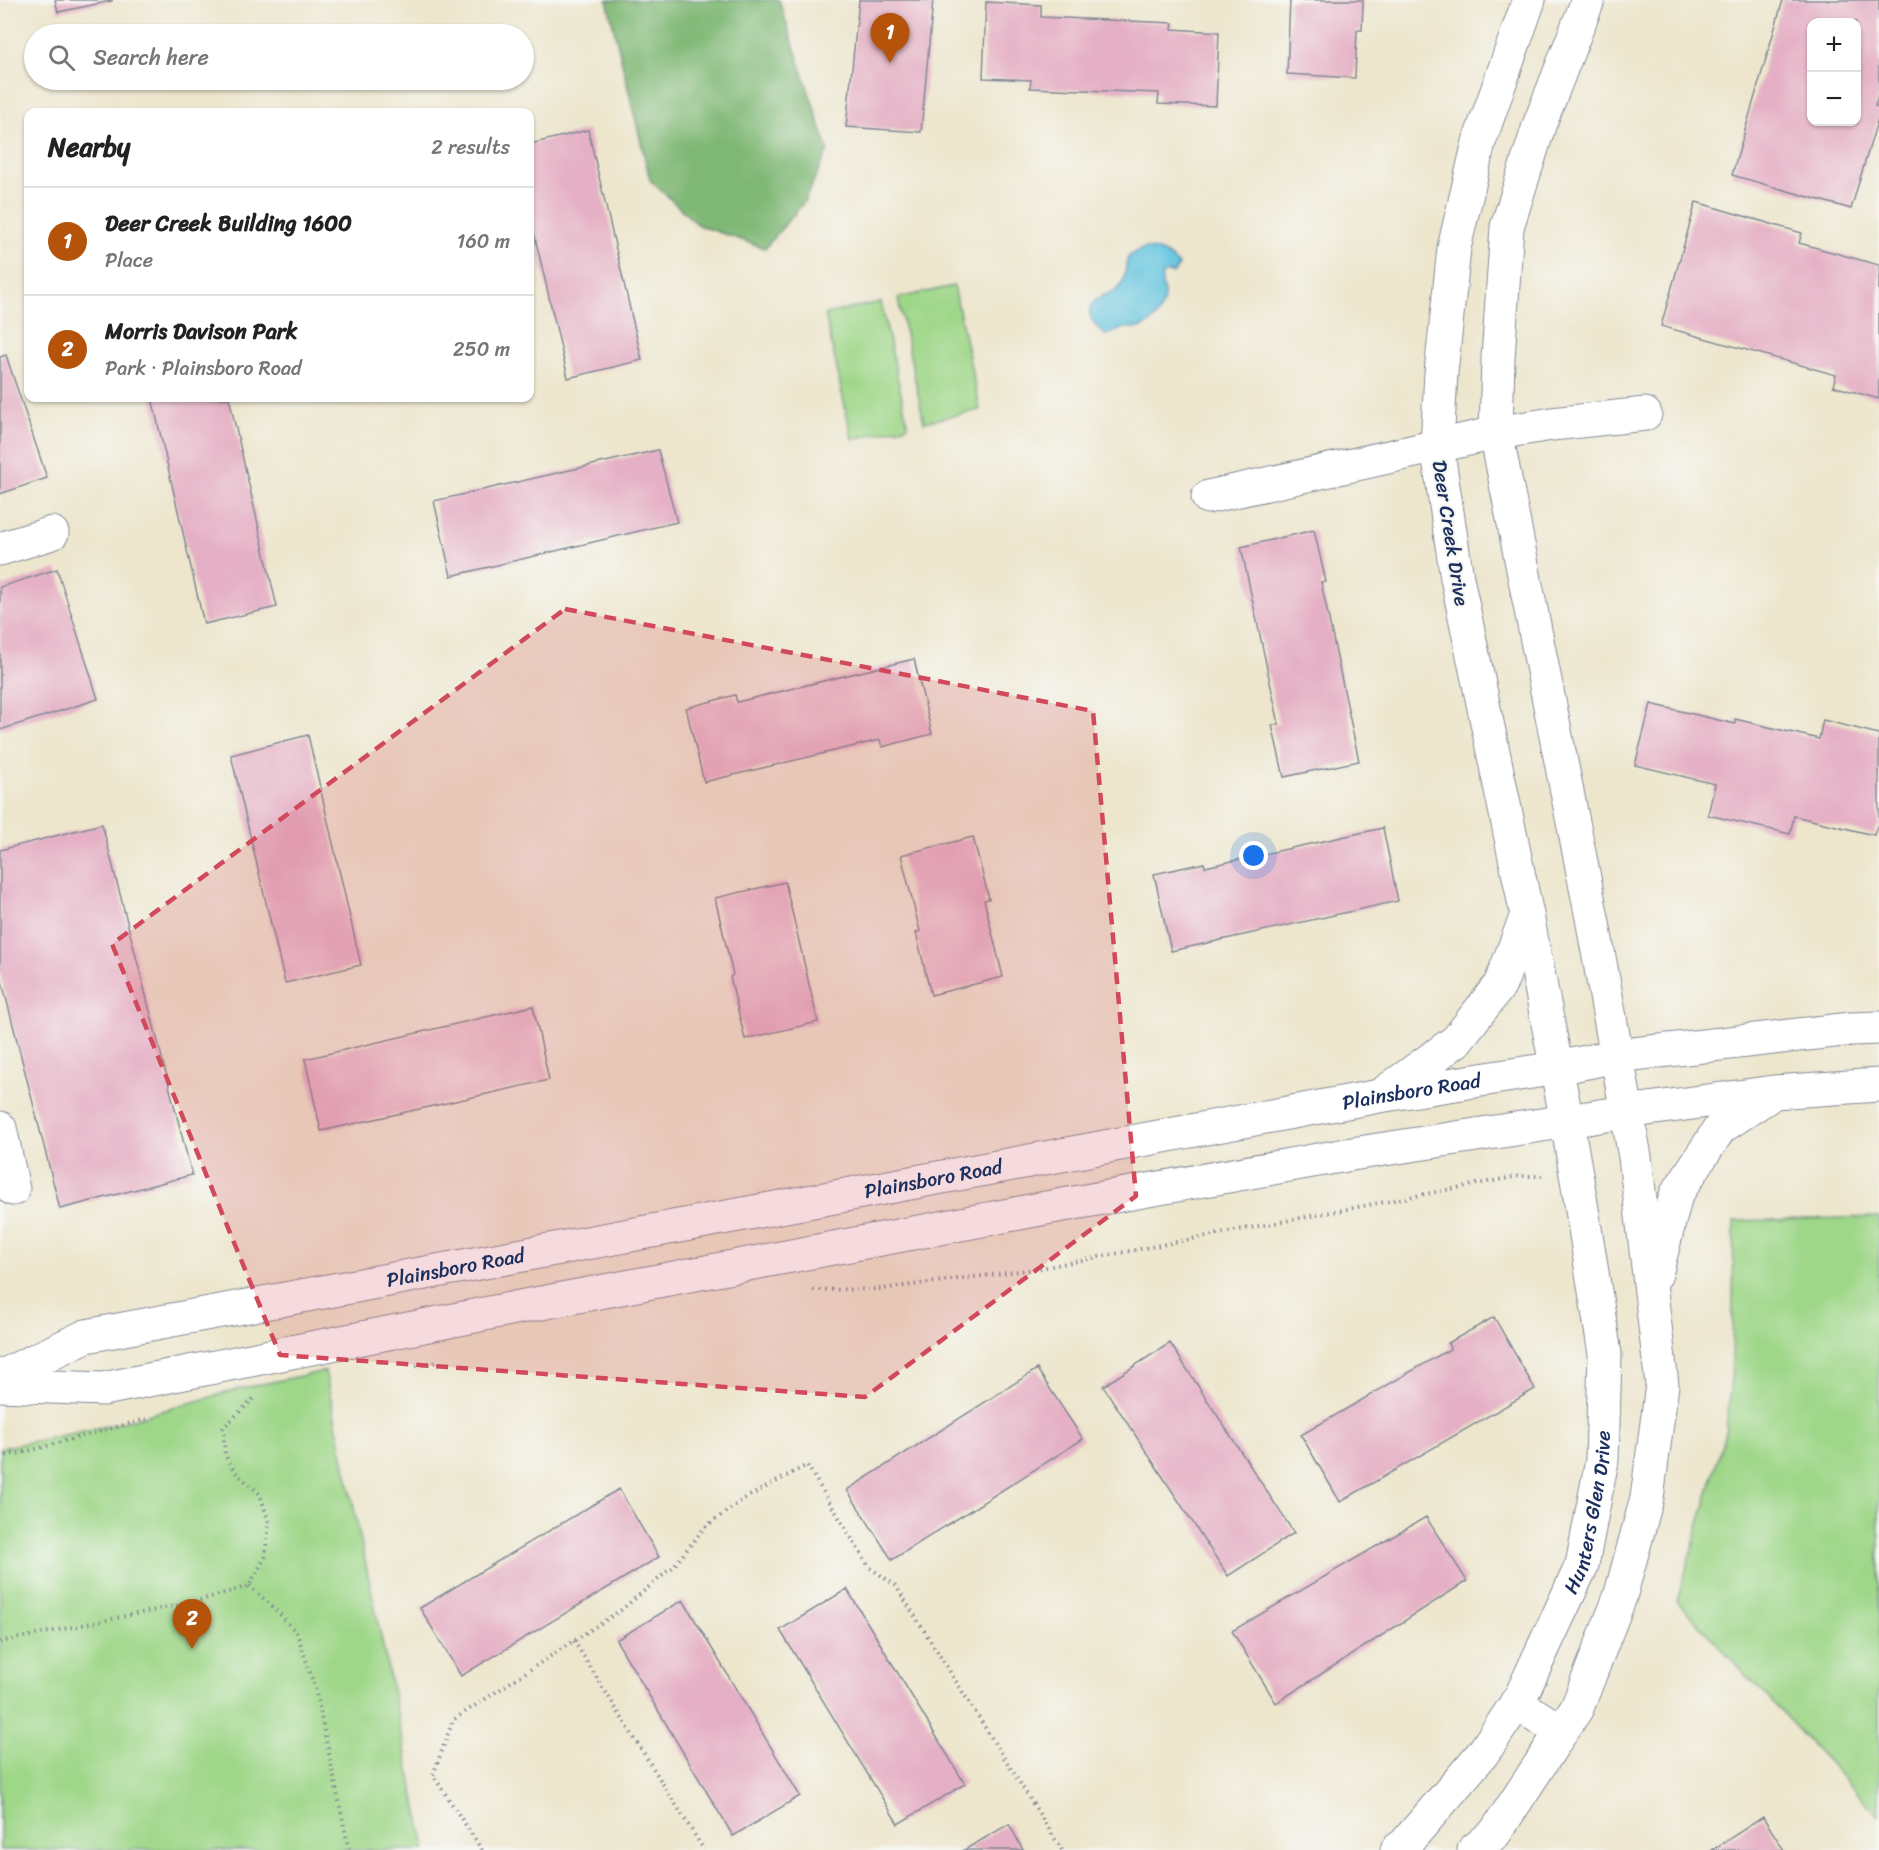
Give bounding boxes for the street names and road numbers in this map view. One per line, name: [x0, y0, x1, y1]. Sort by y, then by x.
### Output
street label: Deer Creek Drive: [1422, 458, 1479, 609]
street label: Plainsboro Road: [1339, 1063, 1485, 1120]
street label: Plainsboro Road: [861, 1149, 1007, 1209]
street label: Plainsboro Road: [384, 1238, 529, 1298]
street label: Hunters Glen Drive: [1554, 1430, 1621, 1600]

